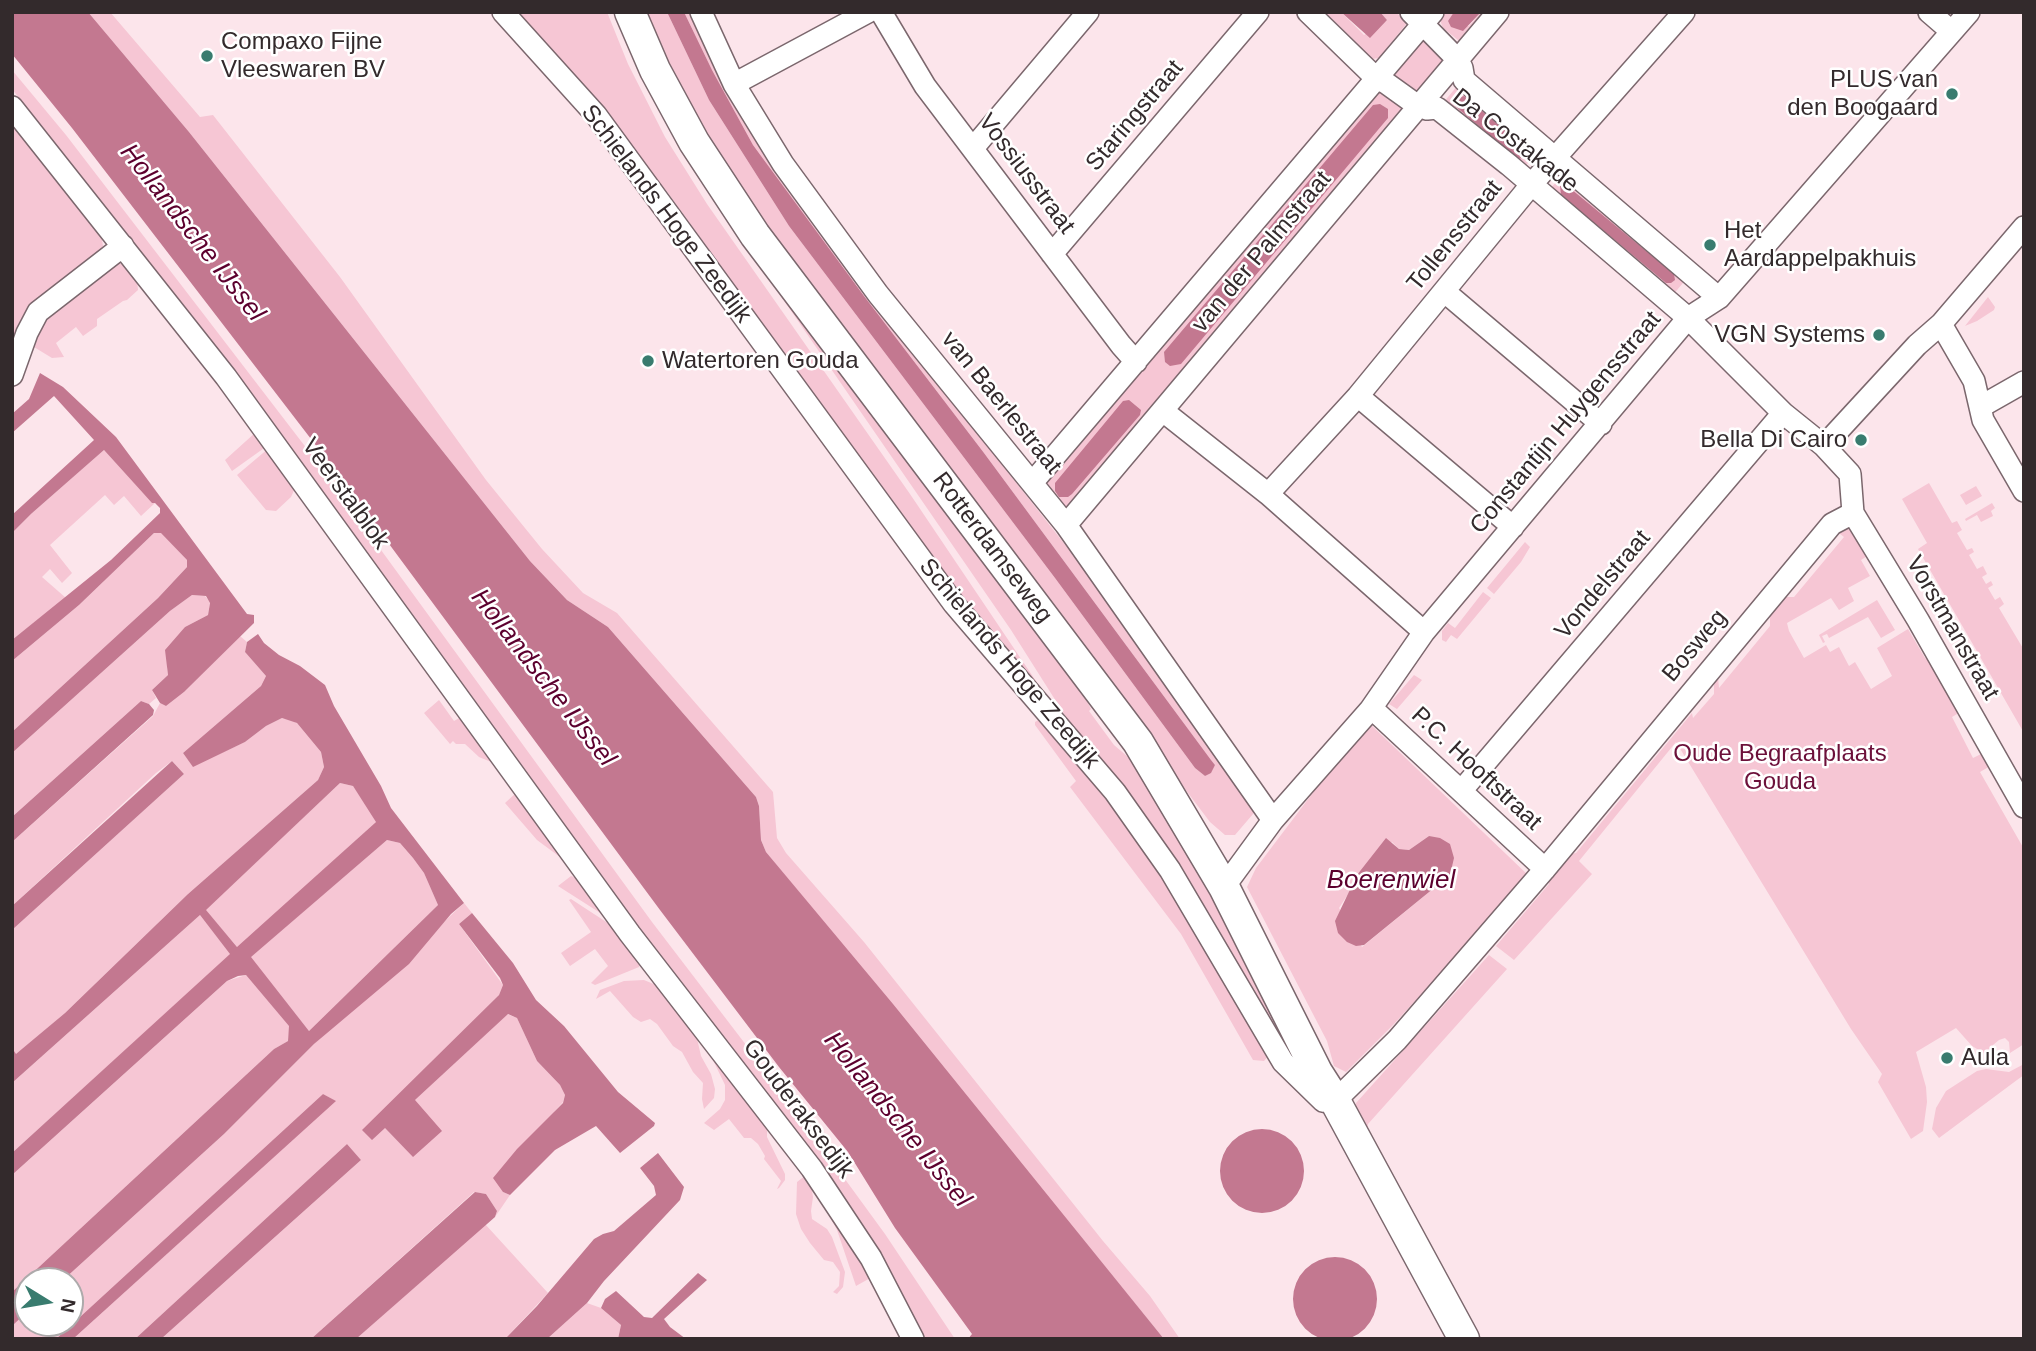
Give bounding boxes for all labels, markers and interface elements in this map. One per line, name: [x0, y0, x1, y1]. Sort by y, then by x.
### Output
place label: Compaxo Fijne Vleeswaren BV: [221, 28, 385, 84]
marker: Compaxo Fijne Vleeswaren BV: [199, 48, 215, 64]
street label: Staringstraat: [1080, 55, 1190, 177]
place label: PLUS van den Boogaard: [1787, 66, 1938, 122]
street label: Da Costakade: [1446, 83, 1584, 199]
marker: PLUS van den Boogaard: [1944, 86, 1960, 102]
street label: Schielands Hoge Zeedijk: [575, 99, 757, 329]
street label: Vossiusstraat: [972, 108, 1080, 240]
water label: Hollandsche IJssel: [113, 138, 271, 328]
street label: van der Palmstraat: [1186, 166, 1338, 338]
street label: Tollensstraat: [1401, 175, 1509, 297]
place label: Het Aardappelpakhuis: [1724, 217, 1916, 273]
marker: Het Aardappelpakhuis: [1702, 237, 1718, 253]
street label: Constantijn Huygensstraat: [1465, 306, 1667, 540]
place label: VGN Systems: [1714, 321, 1865, 349]
street label: van Baerlestraat: [935, 326, 1067, 480]
marker: VGN Systems: [1871, 327, 1887, 343]
place label: Watertoren Gouda: [662, 347, 859, 375]
marker: Watertoren Gouda: [640, 353, 656, 369]
place label: Bella Di Cairo: [1700, 426, 1847, 454]
marker: Bella Di Cairo: [1853, 432, 1869, 448]
street label: Veerstalblok: [295, 433, 395, 555]
street label: Rotterdamseweg: [926, 467, 1058, 629]
street label: Vondelstraat: [1549, 525, 1657, 645]
street label: Vorstmanstraat: [1899, 551, 2005, 705]
street label: Schielands Hoge Zeedijk: [913, 553, 1105, 775]
water label: Hollandsche IJssel: [464, 583, 622, 773]
street label: Bosweg: [1657, 604, 1733, 688]
street label: P.C. Hooftstraat: [1405, 701, 1547, 837]
park label: Oude Begraafplaats Gouda: [1673, 740, 1887, 796]
water label: Boerenwiel: [1327, 865, 1455, 897]
water label: Hollandsche IJssel: [817, 1026, 977, 1214]
street label: Gouderaksedijk: [736, 1034, 860, 1184]
place label: Aula: [1961, 1044, 2009, 1072]
marker: Aula: [1939, 1050, 1955, 1066]
north arrow: [14, 1267, 84, 1337]
text: N: [57, 1297, 80, 1314]

